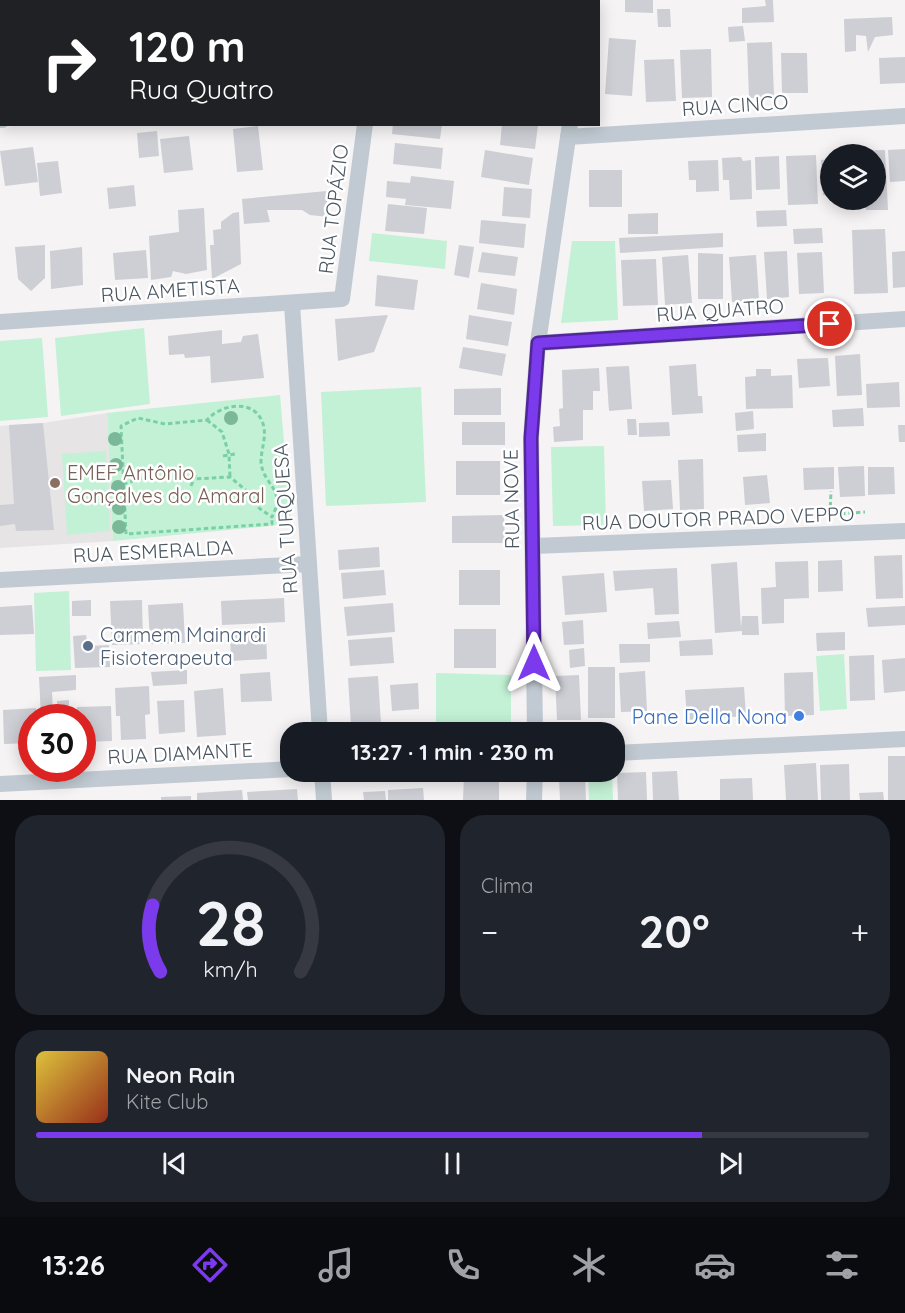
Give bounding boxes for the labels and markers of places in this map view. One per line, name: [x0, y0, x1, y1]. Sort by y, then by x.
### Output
pin: [804, 298, 855, 349]
place label: EMEF Antônio Gonçalves do Amaral: [67, 460, 265, 508]
marker: EMEF Antônio Gonçalves do Amaral: [48, 476, 62, 490]
place label: Carmem Mainardi Fisioterapeuta: [100, 622, 266, 670]
marker: Carmem Mainardi Fisioterapeuta: [81, 639, 95, 653]
place label: Pane Della Nona: [632, 704, 787, 729]
marker: Pane Della Nona: [792, 709, 806, 723]

